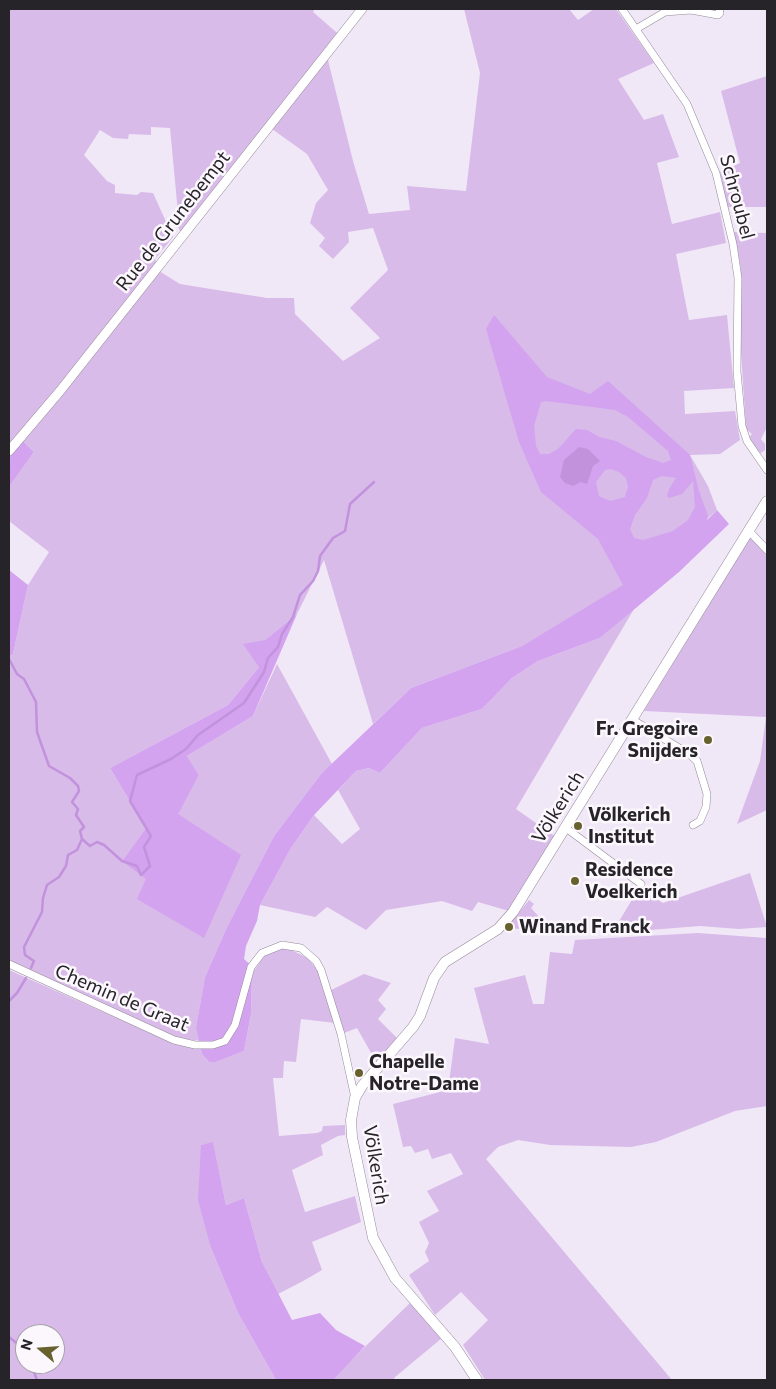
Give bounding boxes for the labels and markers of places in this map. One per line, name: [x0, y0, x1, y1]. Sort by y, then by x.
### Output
place label: Fr. Gregoire Snijders: [596, 718, 698, 762]
marker: Fr. Gregoire Snijders: [702, 734, 714, 746]
place label: Völkerich Institut: [588, 804, 670, 848]
marker: Völkerich Institut: [572, 820, 584, 832]
place label: Residence Voelkerich: [585, 859, 677, 903]
marker: Residence Voelkerich: [569, 875, 581, 887]
place label: Winand Franck: [519, 916, 651, 938]
marker: Winand Franck: [503, 921, 515, 933]
place label: Chapelle Notre-Dame: [369, 1051, 479, 1095]
marker: Chapelle Notre-Dame: [353, 1067, 365, 1079]

